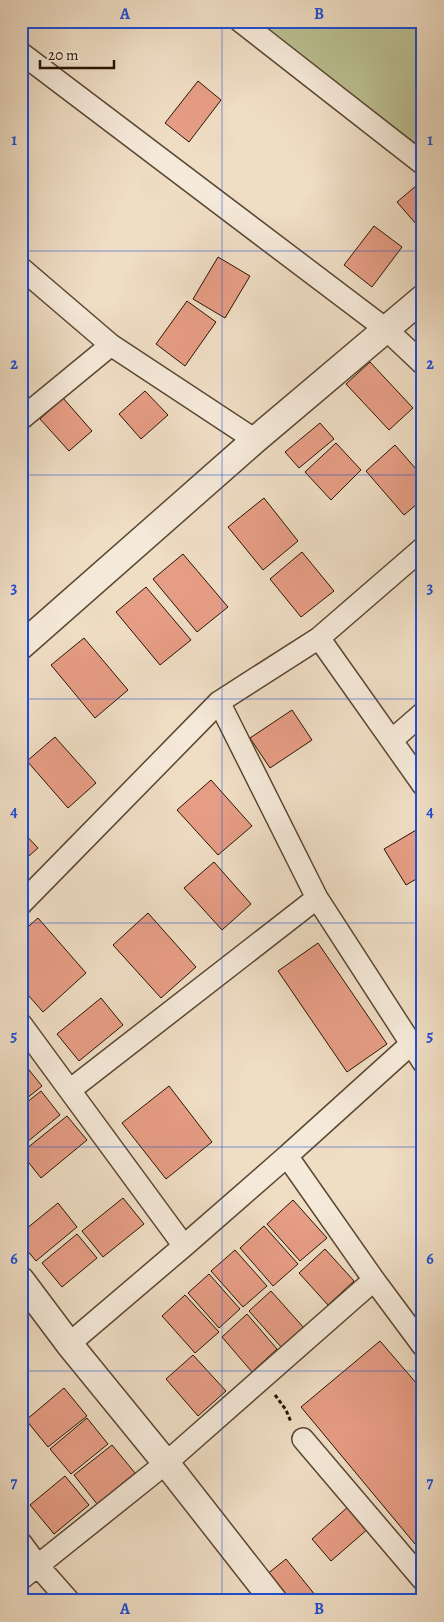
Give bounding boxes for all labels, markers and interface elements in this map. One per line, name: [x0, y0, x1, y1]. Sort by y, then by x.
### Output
text: A: [119, 3, 131, 25]
text: B: [314, 3, 324, 25]
scale bar: [40, 38, 114, 70]
text: 20 m: [48, 45, 79, 65]
text: 1: [11, 129, 17, 151]
text: 1: [427, 129, 433, 151]
text: 2: [10, 353, 18, 375]
text: 2: [426, 353, 434, 375]
text: 3: [11, 577, 18, 599]
text: 3: [427, 577, 434, 599]
text: 4: [10, 801, 18, 823]
text: 4: [426, 801, 434, 823]
text: 5: [11, 1025, 18, 1047]
text: 5: [427, 1025, 434, 1047]
text: 6: [10, 1248, 18, 1270]
text: 6: [426, 1248, 434, 1270]
text: 7: [11, 1472, 18, 1494]
text: 7: [427, 1472, 434, 1494]
text: A: [119, 1598, 131, 1620]
text: B: [314, 1598, 324, 1620]

